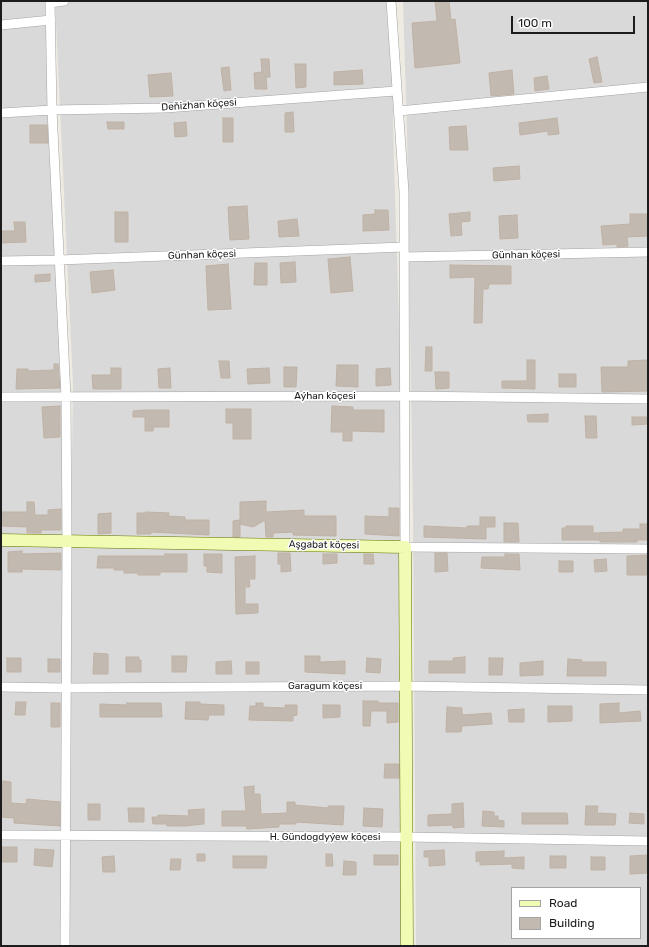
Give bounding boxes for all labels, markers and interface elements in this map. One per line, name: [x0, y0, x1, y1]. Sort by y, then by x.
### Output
scale bar: [513, 8, 637, 34]
text: 100 m: [518, 16, 552, 30]
street label: Deňizhan köçesi: [161, 96, 237, 114]
street label: Günhan köçesi: [168, 248, 236, 262]
street label: Günhan köçesi: [492, 248, 560, 262]
street label: Aýhan köçesi: [294, 390, 356, 402]
street label: Aşgabat köçesi: [289, 538, 359, 552]
street label: Garagum köçesi: [288, 680, 362, 692]
street label: H. Gündogdyýew köçesi: [270, 831, 380, 843]
legend: [511, 887, 641, 939]
text: Road: [549, 896, 577, 910]
text: Building: [549, 916, 595, 930]

